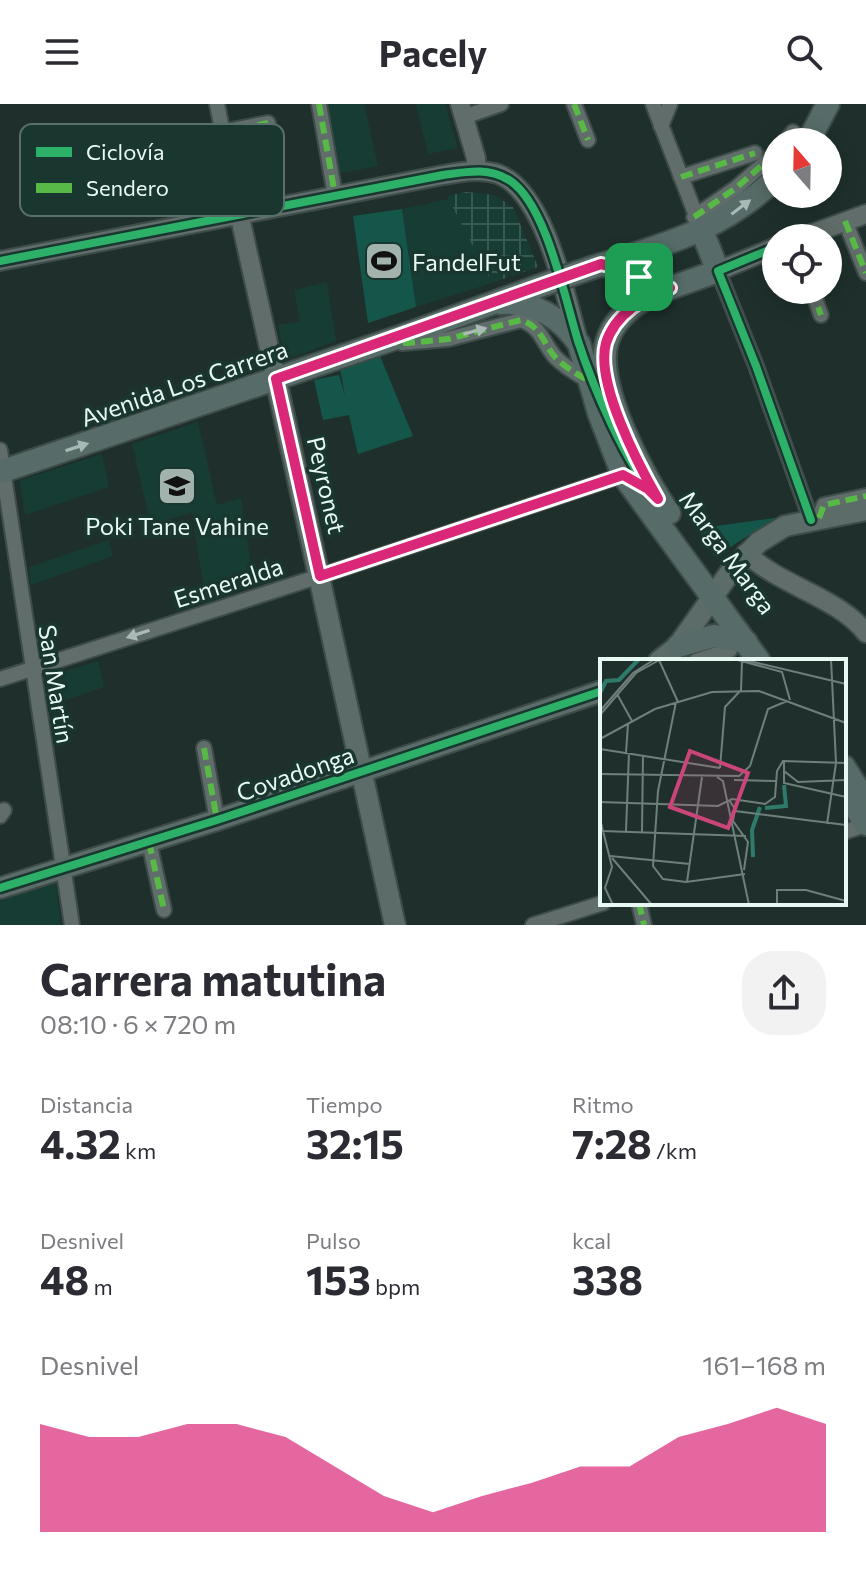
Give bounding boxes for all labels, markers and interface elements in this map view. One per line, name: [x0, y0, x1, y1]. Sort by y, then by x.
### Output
icon: menu: [40, 30, 84, 74]
text: Pacely: [379, 30, 487, 74]
icon: search: [782, 30, 826, 74]
legend: [20, 124, 284, 216]
north arrow: [762, 128, 842, 208]
map controls: [762, 128, 842, 304]
text: Ciclovía: [86, 138, 164, 165]
text: Sendero: [86, 174, 169, 201]
one-way arrow: [730, 200, 751, 216]
button: locate: [762, 224, 842, 304]
sports icon: FandelFut: [363, 240, 405, 282]
pin: [605, 243, 673, 311]
place label: FandelFut: [412, 247, 521, 276]
icon: arrive: [617, 255, 661, 299]
one-way arrow: [463, 325, 488, 337]
street label: Avenida Los Carrera: [77, 334, 291, 432]
street label: Peyronet: [302, 433, 352, 537]
one-way arrow: [66, 440, 90, 452]
school or university icon: Poki Tane Vahine: [156, 465, 198, 507]
street label: Marga Marga: [674, 485, 782, 619]
place label: Poki Tane Vahine: [85, 511, 269, 540]
street label: Esmeralda: [170, 551, 286, 613]
street label: San Martín: [33, 623, 81, 745]
one-way arrow: [126, 628, 150, 641]
inset map: [600, 659, 846, 905]
street label: Covadonga: [232, 739, 358, 807]
text: Carrera matutina: [40, 951, 386, 1005]
button: share: [742, 951, 826, 1035]
text: 08:10 · 6 × 720 m: [40, 1008, 236, 1039]
text: Distancia: [40, 1091, 133, 1118]
text: Tiempo: [306, 1091, 383, 1118]
text: Ritmo: [572, 1091, 634, 1118]
text: 4.32: [40, 1118, 121, 1167]
text: 32:15: [306, 1118, 404, 1167]
text: 7:28: [572, 1118, 652, 1167]
text: km: [121, 1137, 156, 1164]
text: /km: [652, 1137, 697, 1164]
text: Desnivel: [40, 1227, 124, 1254]
text: Pulso: [306, 1227, 361, 1254]
text: kcal: [572, 1227, 611, 1254]
text: 48: [40, 1254, 89, 1303]
text: 153: [306, 1254, 371, 1303]
text: 338: [572, 1254, 643, 1303]
text: m: [89, 1273, 113, 1300]
text: bpm: [371, 1273, 420, 1300]
text: Desnivel: [40, 1349, 139, 1380]
text: 161–168 m: [702, 1349, 826, 1380]

